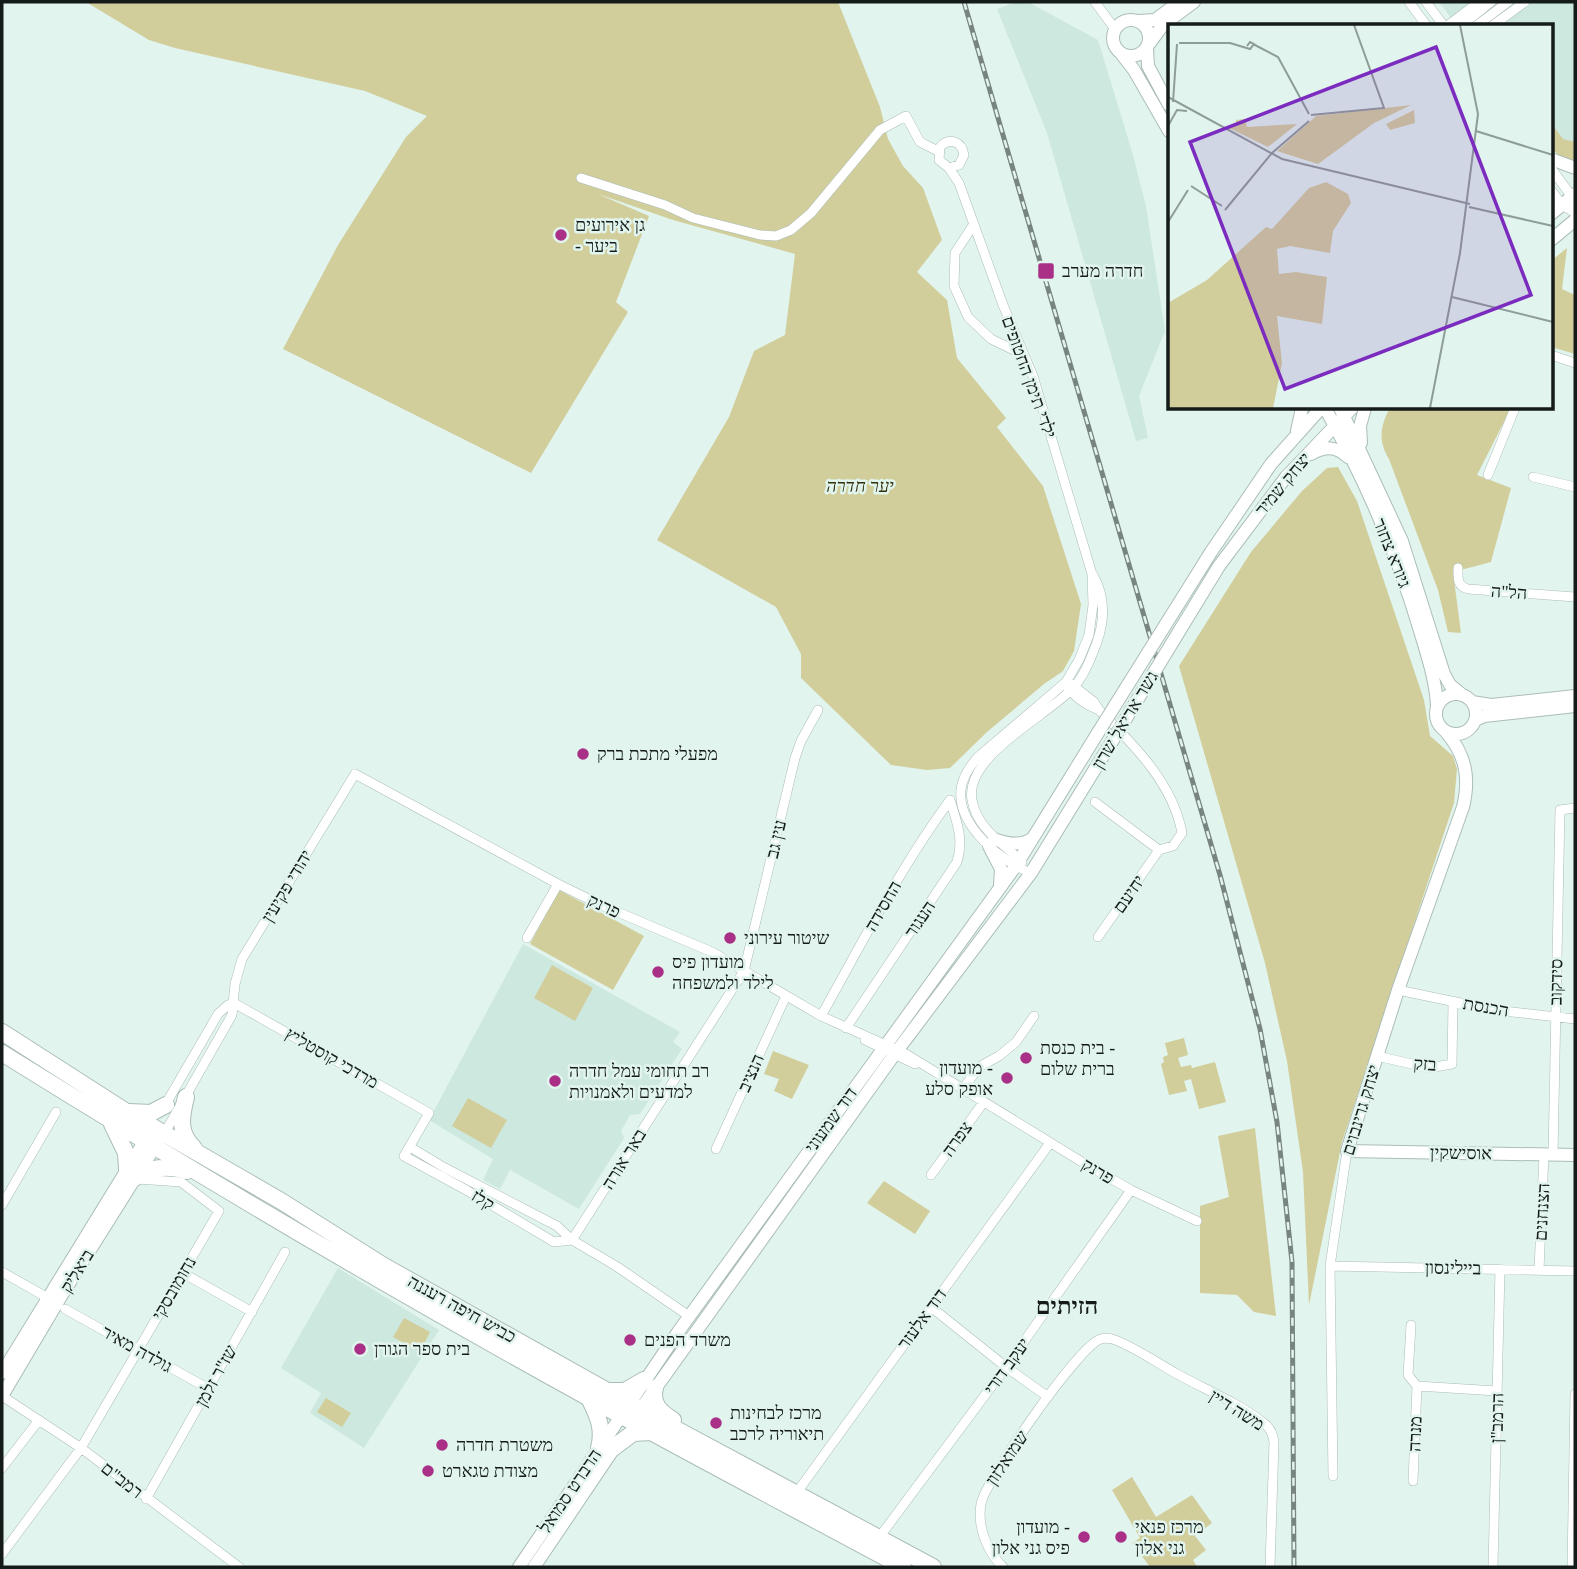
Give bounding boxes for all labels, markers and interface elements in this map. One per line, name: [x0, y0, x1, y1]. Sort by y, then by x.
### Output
inset map: [1168, 24, 1552, 410]
place label: גן אירועים - ביער: [575, 215, 645, 256]
marker: גן אירועים - ביער: [553, 227, 569, 243]
marker: חדרה מערב: [1036, 261, 1056, 281]
place label: חדרה מערב: [1062, 261, 1143, 281]
street label: ילדי תימן החטופים: [998, 313, 1060, 441]
street label: יצחק שמיר: [1251, 448, 1315, 520]
park label: יער חדרה: [826, 476, 894, 496]
street label: גיורא צחור: [1369, 515, 1415, 591]
street label: הל"ה: [1490, 581, 1528, 603]
street label: גשר אריאל שרון: [1088, 667, 1162, 773]
place label: מפעלי מתכת ברק: [597, 744, 718, 764]
marker: מפעלי מתכת ברק: [575, 746, 591, 762]
street label: עין גב: [762, 818, 790, 860]
street label: יהודי פקיעין: [258, 846, 316, 926]
street label: יחיעם: [1109, 871, 1149, 917]
street label: החסידה: [861, 877, 905, 935]
street label: פרנק: [584, 890, 624, 922]
street label: העגור: [901, 897, 939, 941]
place label: שיטור עירוני: [744, 928, 829, 948]
marker: שיטור עירוני: [722, 930, 738, 946]
place label: מועדון פיס לילד ולמשפחה: [672, 952, 774, 993]
street label: סידקוב: [1546, 959, 1566, 1005]
marker: מועדון פיס לילד ולמשפחה: [650, 964, 666, 980]
street label: הכנסת: [1461, 993, 1511, 1021]
street label: מרדכי קוסטליץ: [282, 1023, 382, 1093]
place label: בית כנסת - ברית שלום: [1040, 1038, 1115, 1079]
marker: בית כנסת - ברית שלום: [1018, 1050, 1034, 1066]
street label: הנציב: [734, 1051, 768, 1095]
street label: בזק: [1413, 1053, 1437, 1075]
place label: מועדון - אופק סלע: [925, 1058, 993, 1099]
place label: רב תחומי עמל חדרה למדעים ולאמנויות: [569, 1061, 709, 1102]
street label: יצחק גרינבוים: [1338, 1062, 1384, 1158]
marker: מועדון - אופק סלע: [999, 1070, 1015, 1086]
marker: רב תחומי עמל חדרה למדעים ולאמנויות: [547, 1073, 563, 1089]
street label: דוד שמעוני: [801, 1084, 861, 1156]
street label: צפרה: [938, 1118, 976, 1160]
street label: באר אורה: [598, 1125, 650, 1193]
street label: אוסישקין: [1430, 1142, 1492, 1164]
street label: פרנק: [1078, 1154, 1118, 1188]
street label: הצנחנים: [1530, 1182, 1554, 1242]
street label: קלז: [468, 1185, 498, 1215]
street label: ביאליק: [56, 1246, 98, 1296]
street label: נחומובסקי: [148, 1253, 200, 1323]
street label: ביילינסון: [1425, 1258, 1481, 1278]
street label: כביש חיפה רעננה: [405, 1271, 519, 1347]
street label: דוד אלעזר: [893, 1285, 951, 1353]
district label: הזיתים: [1036, 1293, 1098, 1319]
street label: גולדה מאיר: [98, 1321, 176, 1377]
place label: משרד הפנים: [644, 1330, 731, 1350]
marker: משרד הפנים: [622, 1332, 638, 1348]
street label: יעקב דורי: [980, 1334, 1034, 1398]
place label: בית ספר הגורן: [374, 1339, 470, 1359]
marker: בית ספר הגורן: [352, 1341, 368, 1357]
street label: שז"ר זלמן: [191, 1342, 241, 1410]
street label: משה דיין: [1206, 1385, 1268, 1435]
street label: הרמב"ן: [1487, 1393, 1507, 1443]
place label: מרכז לבחינות תיאוריה לרכב: [730, 1403, 824, 1444]
marker: מרכז לבחינות תיאוריה לרכב: [708, 1415, 724, 1431]
street label: מנרה: [1404, 1416, 1426, 1452]
street label: שמואלזון: [982, 1427, 1033, 1489]
place label: משטרת חדרה: [456, 1435, 553, 1455]
marker: משטרת חדרה: [434, 1437, 450, 1453]
street label: הרברט סמואל: [534, 1445, 605, 1538]
street label: רמב"ם: [97, 1458, 147, 1502]
place label: מצודת טגארט: [442, 1461, 538, 1481]
marker: מצודת טגארט: [420, 1463, 436, 1479]
place label: מועדון - פיס גני אלון: [992, 1517, 1070, 1558]
place label: מרכז פנאי גני אלון: [1135, 1517, 1204, 1558]
marker: מועדון - פיס גני אלון: [1076, 1529, 1092, 1545]
marker: מרכז פנאי גני אלון: [1113, 1529, 1129, 1545]

